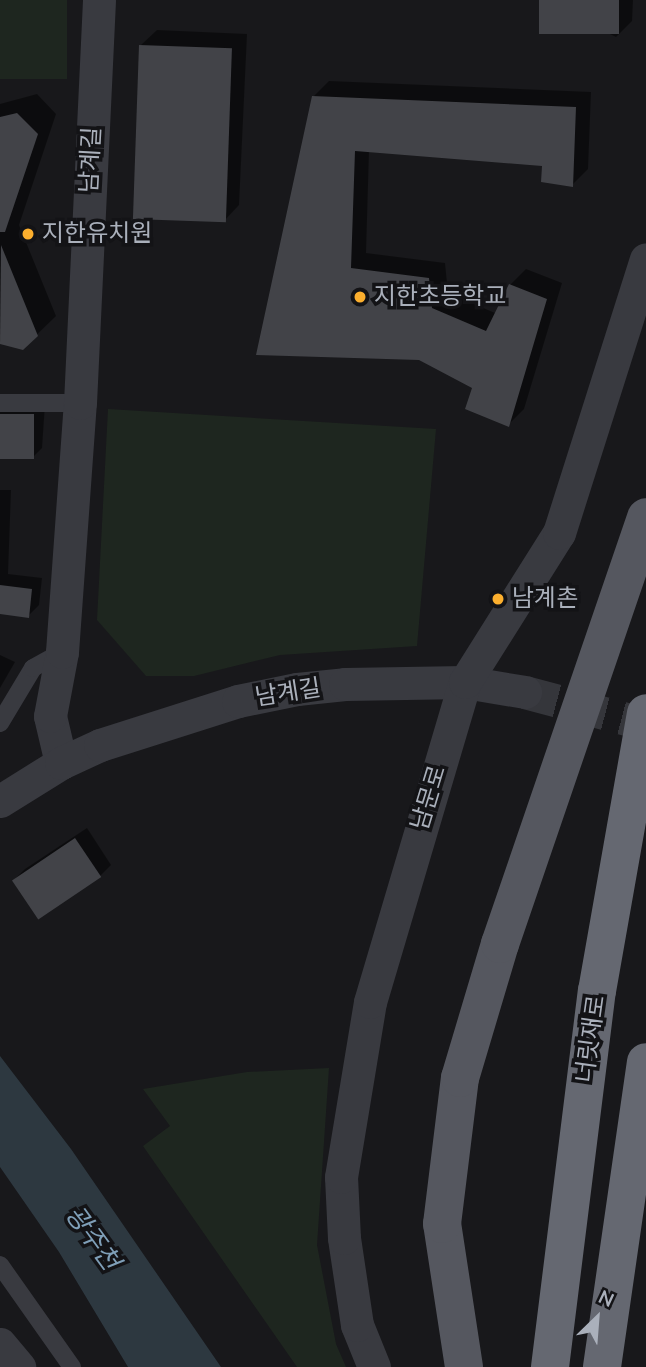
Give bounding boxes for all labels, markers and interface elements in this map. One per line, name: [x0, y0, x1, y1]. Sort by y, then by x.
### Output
street label: 남계길: [75, 126, 107, 194]
place label: 지한유치원: [42, 220, 152, 248]
marker: 지한유치원: [20, 226, 36, 242]
place label: 지한초등학교: [374, 283, 506, 311]
marker: 지한초등학교: [352, 289, 368, 305]
place label: 남계촌: [512, 585, 578, 613]
marker: 남계촌: [490, 591, 506, 607]
street label: 남계길: [253, 674, 323, 712]
street label: 남문로: [406, 762, 452, 834]
street label: 너릿재로: [571, 993, 611, 1085]
water label: 광주천: [58, 1200, 126, 1276]
north arrow: [562, 1283, 632, 1353]
text: N: [594, 1284, 618, 1314]

